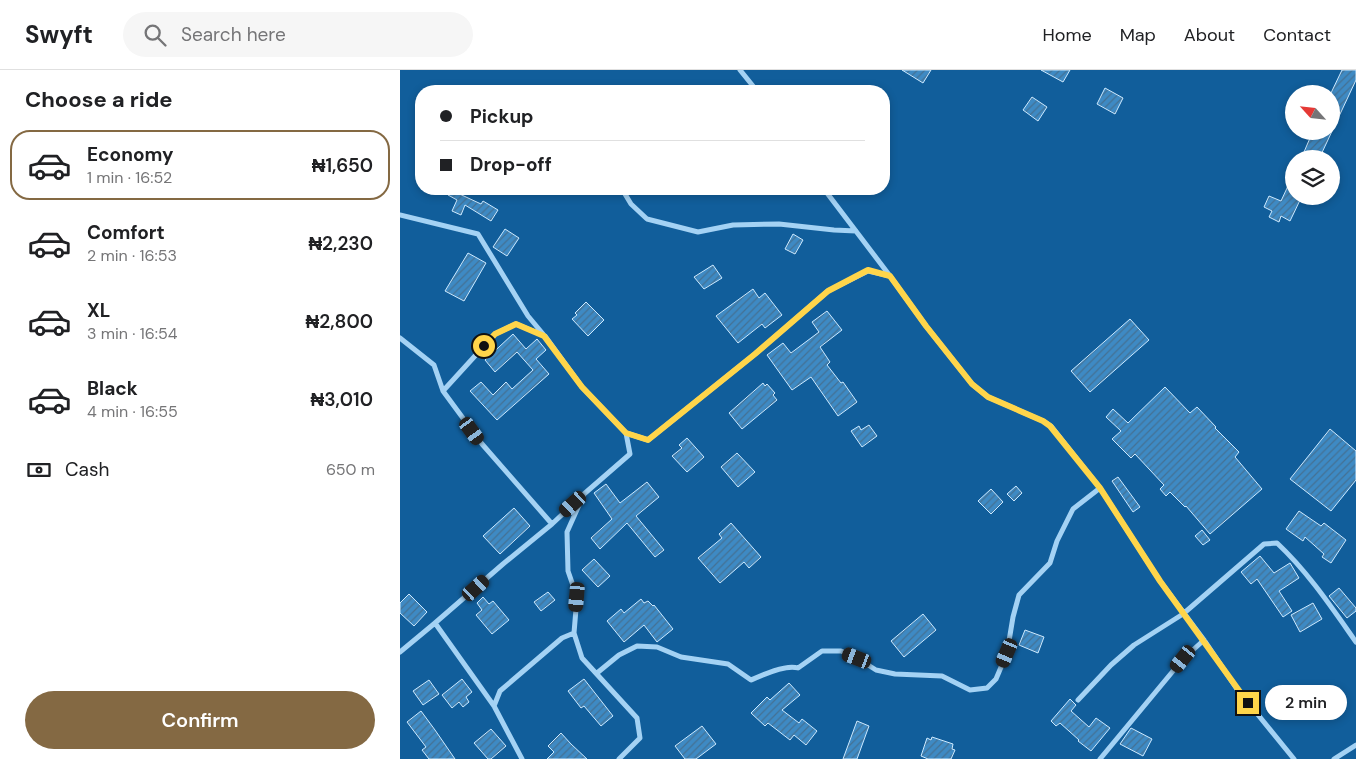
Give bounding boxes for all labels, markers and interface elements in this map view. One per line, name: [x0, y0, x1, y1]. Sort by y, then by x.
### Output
search box: [123, 12, 473, 57]
text: Swyft: [25, 19, 93, 50]
icon: search: [141, 21, 169, 49]
text: Search here: [181, 22, 286, 47]
text: Home: [1042, 23, 1092, 47]
text: Map: [1120, 23, 1156, 47]
text: About: [1184, 23, 1235, 47]
text: Contact: [1263, 23, 1331, 47]
text: Choose a ride: [25, 85, 173, 114]
north arrow: [1285, 85, 1340, 140]
map controls: [1285, 85, 1340, 205]
text: Pickup: [470, 104, 534, 129]
text: Economy: [87, 142, 174, 167]
icon: car: [27, 143, 72, 188]
button: layers: [1285, 150, 1340, 205]
text: Drop-off: [470, 152, 552, 177]
text: ₦1,650: [312, 153, 373, 178]
text: 1 min · 16:52: [87, 167, 172, 188]
text: Comfort: [87, 220, 165, 245]
icon: car: [27, 221, 72, 266]
text: ₦2,230: [308, 231, 373, 256]
text: 2 min · 16:53: [87, 245, 177, 266]
text: XL: [87, 298, 110, 323]
icon: car: [27, 299, 72, 344]
text: ₦2,800: [306, 309, 373, 334]
text: 3 min · 16:54: [87, 323, 177, 344]
route start: [473, 335, 495, 357]
text: Black: [87, 376, 138, 401]
icon: car: [27, 377, 72, 422]
text: ₦3,010: [310, 387, 373, 412]
text: 4 min · 16:55: [87, 401, 178, 422]
car: [457, 414, 486, 448]
icon: cash: [25, 456, 53, 484]
text: Cash: [65, 457, 109, 482]
text: 650 m: [326, 459, 375, 480]
car: [556, 488, 589, 520]
car: [459, 572, 492, 604]
car: [568, 581, 585, 613]
car: [994, 636, 1019, 670]
car: [1167, 643, 1198, 675]
car: [840, 646, 873, 670]
callout: 2 min: [1266, 686, 1348, 720]
button: Confirm: [25, 691, 375, 749]
route end: [1237, 692, 1259, 714]
text: 2 min: [1285, 692, 1327, 713]

